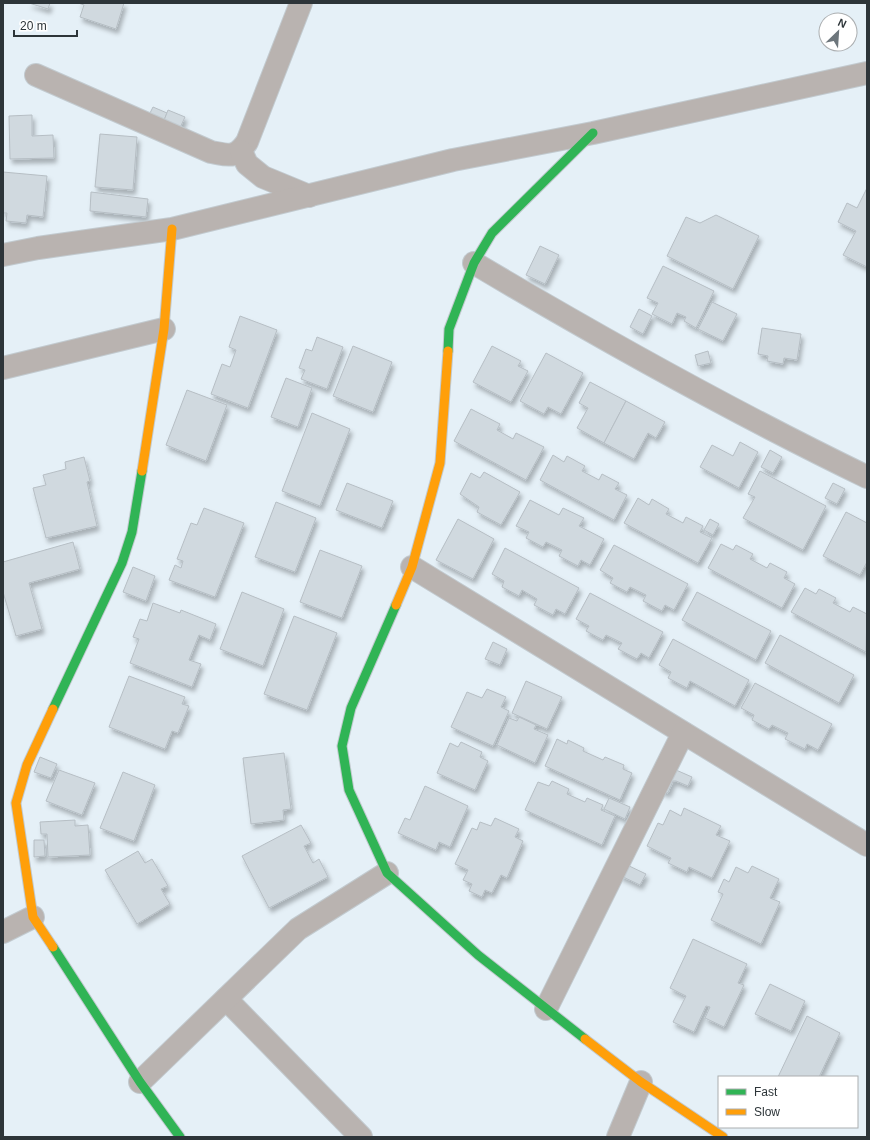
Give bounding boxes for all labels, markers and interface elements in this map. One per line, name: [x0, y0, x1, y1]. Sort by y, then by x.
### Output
scale bar: [14, 12, 77, 38]
north arrow: [818, 12, 858, 52]
text: N: [836, 16, 848, 30]
text: 20 m: [20, 19, 47, 33]
legend: [718, 1076, 858, 1128]
text: Fast: [754, 1085, 778, 1099]
text: Slow: [754, 1105, 780, 1119]

